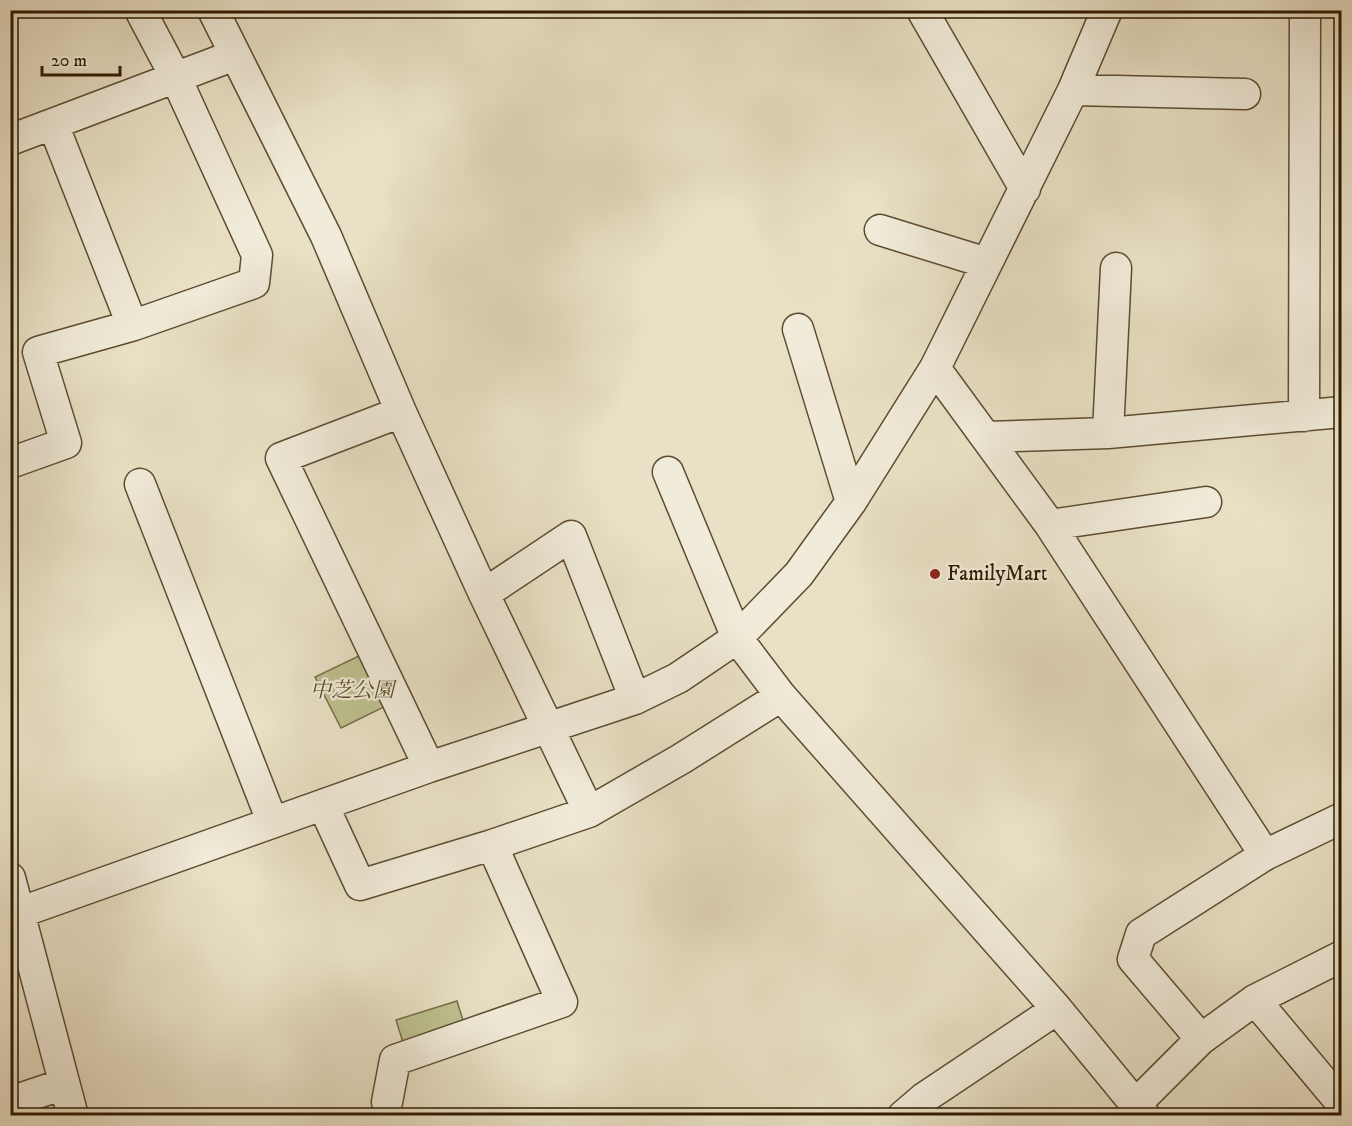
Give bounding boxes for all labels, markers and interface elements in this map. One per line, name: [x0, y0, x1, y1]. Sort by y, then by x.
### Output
scale bar: [42, 39, 120, 77]
text: 20 m: [51, 50, 87, 72]
place label: FamilyMart: [947, 561, 1048, 587]
marker: FamilyMart: [928, 567, 942, 581]
park label: 中芝公園: [310, 678, 397, 704]

